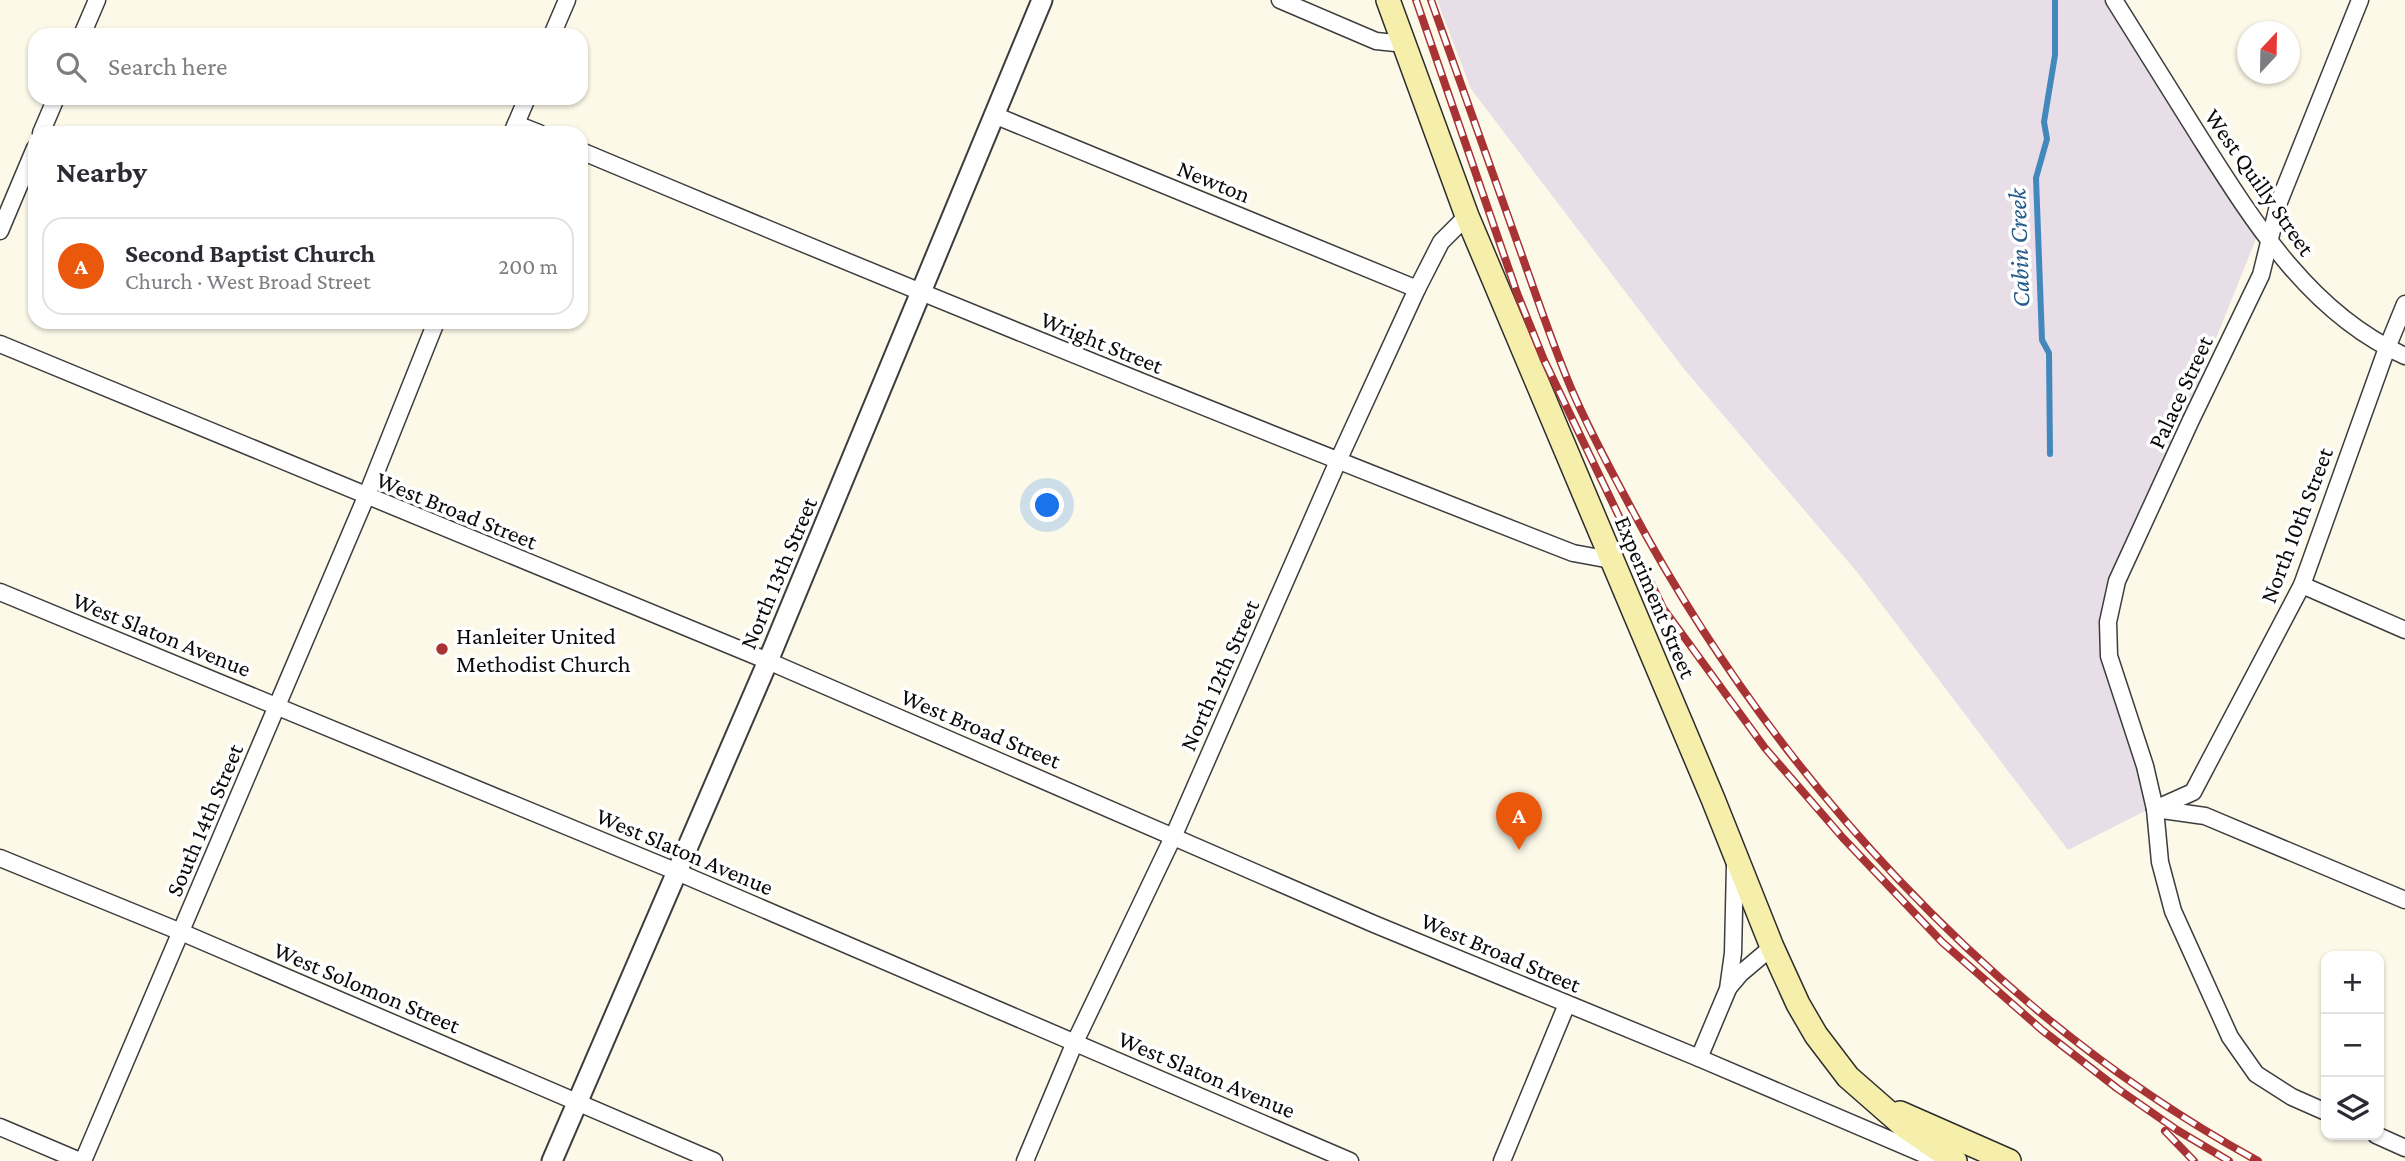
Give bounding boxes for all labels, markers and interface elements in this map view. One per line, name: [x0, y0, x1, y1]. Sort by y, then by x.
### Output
north arrow: [2237, 21, 2300, 84]
search box: [28, 28, 588, 105]
icon: search: [52, 48, 90, 86]
text: Search here: [108, 52, 227, 81]
street label: West Quilly Street: [2199, 103, 2321, 261]
street label: Newton: [1173, 154, 1255, 208]
text: Nearby: [56, 155, 147, 188]
water label: Cabin Creek: [2002, 186, 2036, 308]
text: Second Baptist Church: [125, 239, 375, 268]
text: A: [74, 253, 88, 279]
text: 200 m: [498, 253, 558, 279]
text: Church · West Broad Street: [125, 268, 371, 294]
street label: Wright Street: [1037, 305, 1168, 379]
street label: Palace Street: [2142, 330, 2218, 453]
street label: North 10th Street: [2254, 442, 2338, 607]
street label: West Broad Street: [373, 465, 542, 555]
your location: [1030, 488, 1064, 522]
street label: North 13th Street: [734, 492, 823, 653]
street label: Experiment Street: [1610, 512, 1703, 683]
street label: West Slaton Avenue: [69, 586, 255, 682]
street label: North 12th Street: [1174, 594, 1265, 755]
place label: Hanleiter United Methodist Church: [456, 622, 631, 677]
marker: Hanleiter United Methodist Church: [434, 641, 450, 657]
street label: West Broad Street: [897, 682, 1066, 774]
street label: South 14th Street: [160, 739, 249, 900]
pin: A: [1496, 792, 1542, 850]
street label: West Slaton Avenue: [592, 801, 778, 901]
street label: West Broad Street: [1417, 906, 1586, 998]
street label: West Solomon Street: [270, 936, 465, 1039]
map controls: [2321, 951, 2384, 1140]
button: +: [2321, 951, 2384, 1014]
button: −: [2321, 1014, 2384, 1077]
street label: West Slaton Avenue: [1114, 1024, 1300, 1124]
button: layers: [2321, 1077, 2384, 1140]

